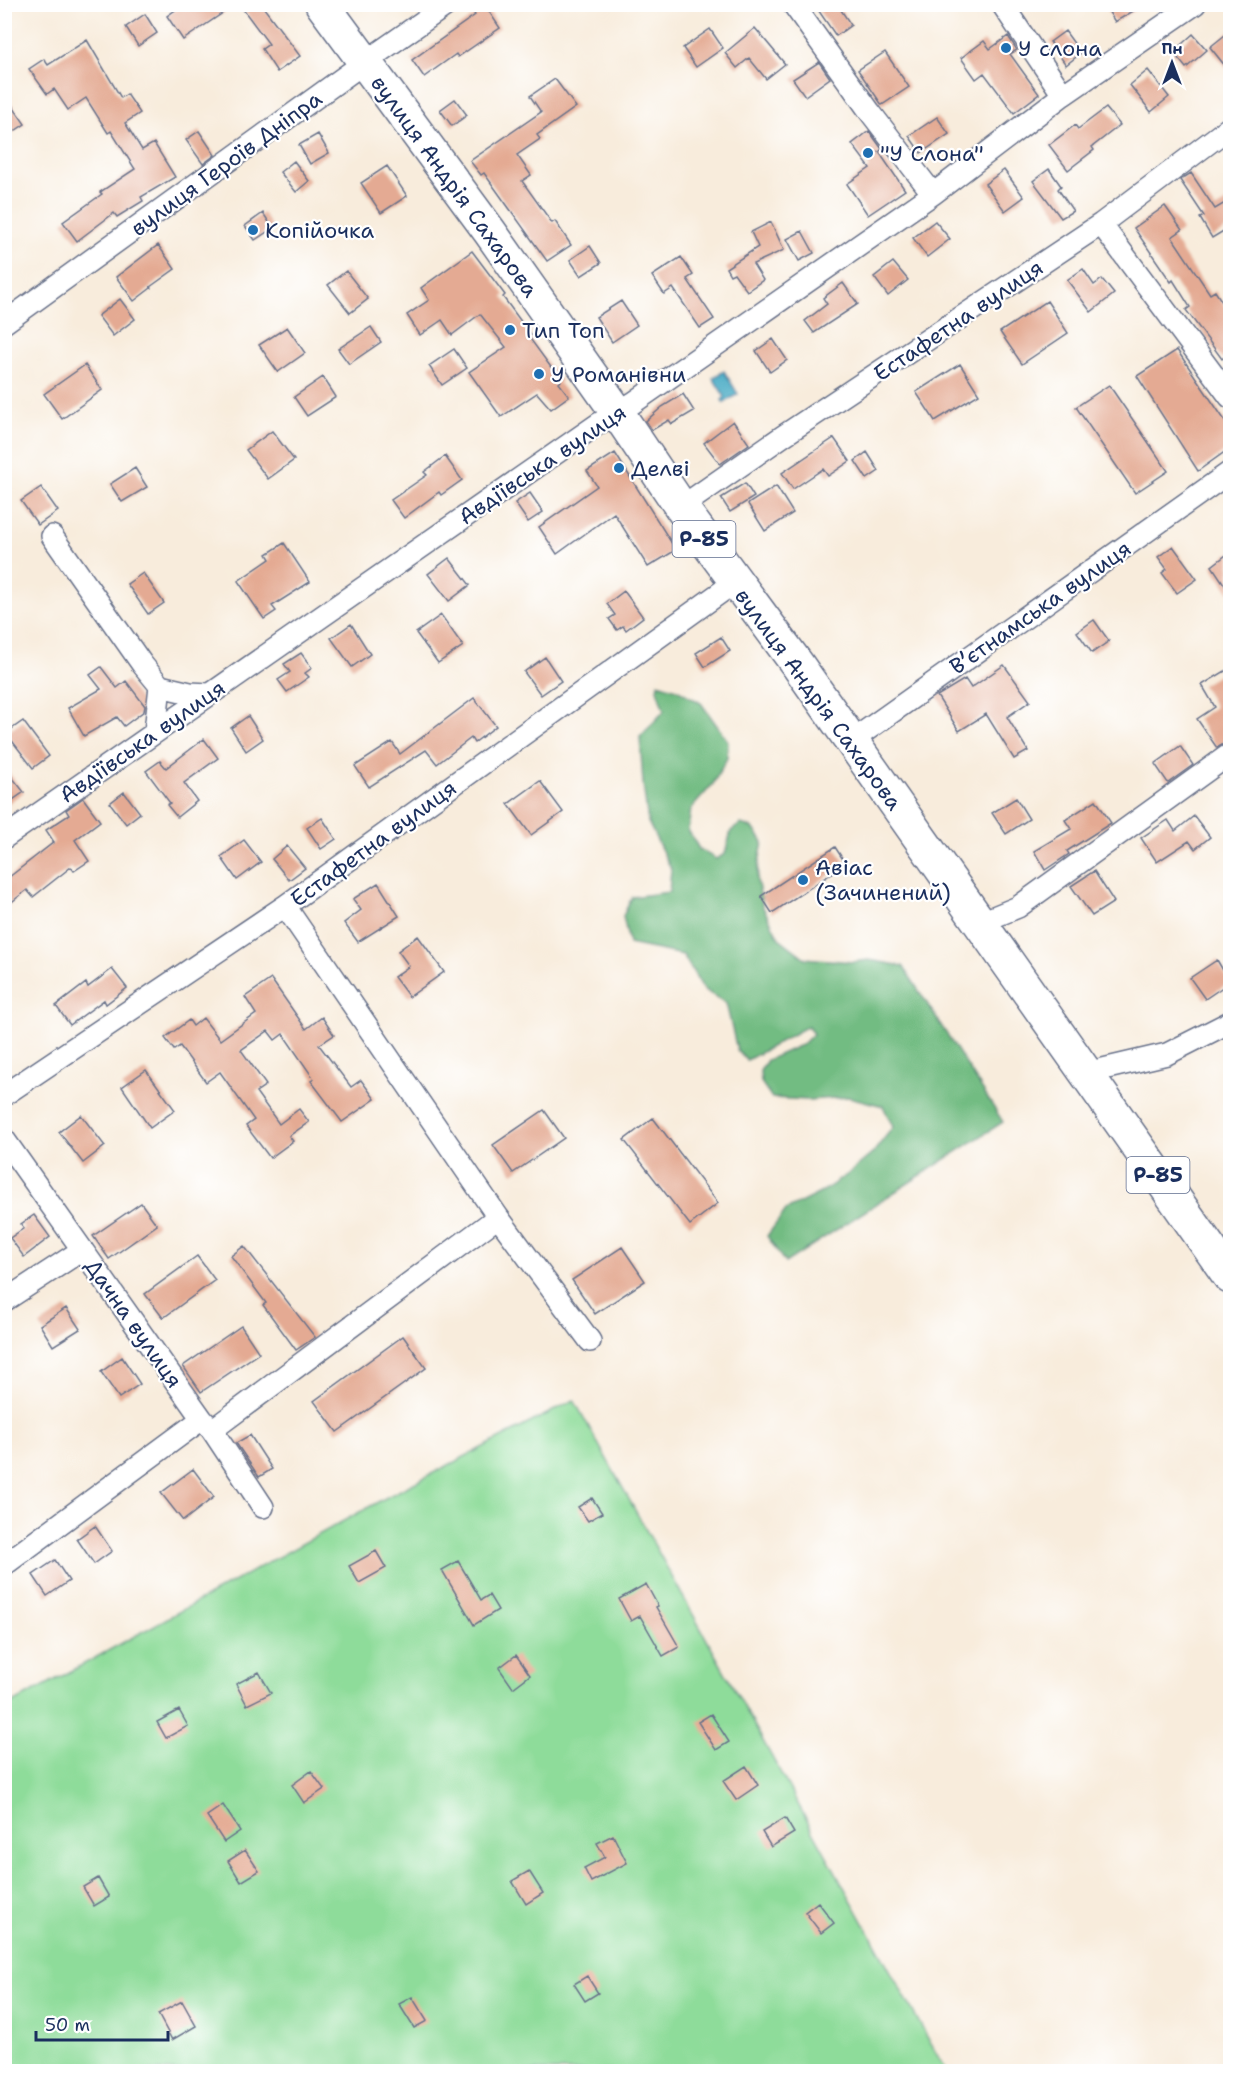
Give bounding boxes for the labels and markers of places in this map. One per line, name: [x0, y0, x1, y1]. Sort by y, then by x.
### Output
place label: У слона: [1018, 34, 1102, 63]
marker: У слона: [999, 41, 1013, 55]
place label: "У Слона": [880, 139, 984, 168]
marker: "У Слона": [861, 146, 875, 160]
place label: Копійочка: [265, 216, 374, 245]
marker: Копійочка: [246, 223, 260, 237]
place label: Тип Топ: [522, 316, 605, 345]
marker: Тип Топ: [503, 323, 517, 337]
place label: У Романівни: [551, 360, 686, 389]
marker: У Романівни: [532, 367, 546, 381]
place label: Делві: [631, 454, 690, 483]
marker: Делві: [612, 461, 626, 475]
place label: Авіас (Зачинений): [815, 853, 951, 907]
marker: Авіас (Зачинений): [796, 873, 810, 887]

